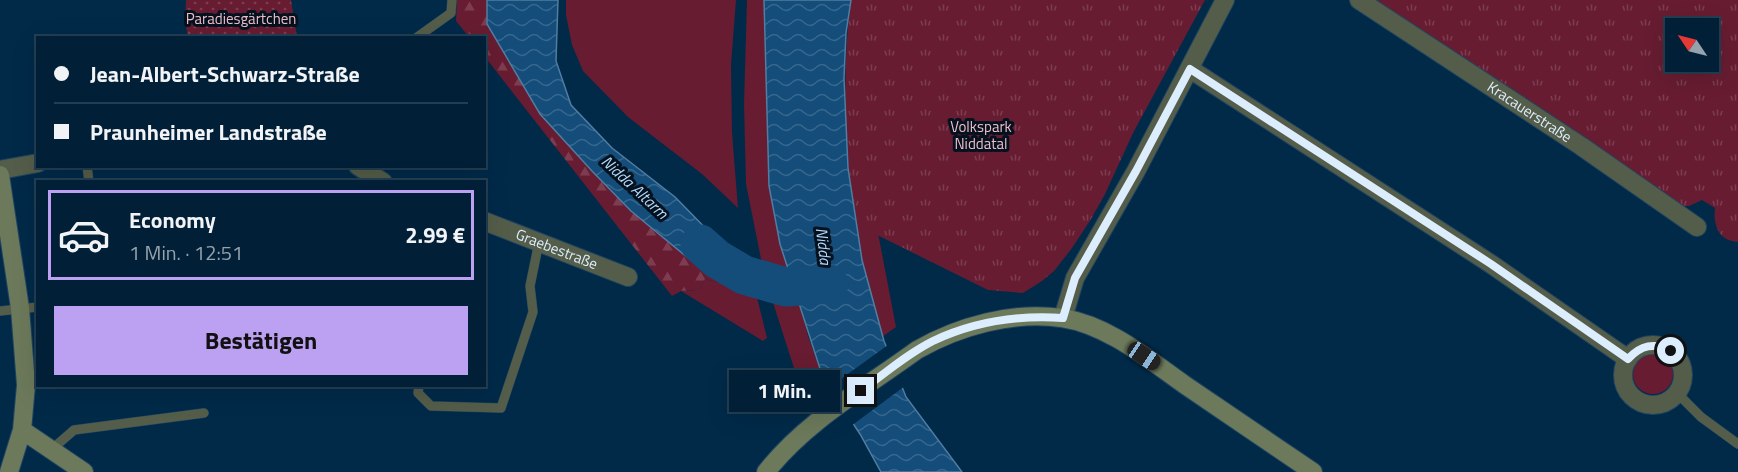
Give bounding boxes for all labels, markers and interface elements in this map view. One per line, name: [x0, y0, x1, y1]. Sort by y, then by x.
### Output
park label: Paradiesgärtchen: [186, 7, 296, 30]
north arrow: [1665, 18, 1719, 72]
map controls: [1665, 18, 1719, 72]
text: Jean-Albert-Schwarz-Straße: [90, 57, 360, 91]
street label: Kracauerstraße: [1483, 75, 1577, 148]
text: Praunheimer Landstraße: [90, 115, 327, 149]
park label: Volkspark Niddatal: [950, 115, 1012, 155]
water label: Nidda Altarm: [596, 150, 674, 225]
text: Economy: [129, 203, 216, 237]
icon: car: [57, 208, 111, 262]
text: 2.99 €: [405, 218, 465, 252]
street label: Graebestraße: [513, 222, 601, 275]
water label: Nidda: [810, 226, 838, 267]
text: 1 Min. · 12:51: [129, 237, 243, 268]
button: Bestätigen: [54, 306, 468, 375]
route start: [1657, 337, 1684, 364]
car: [1124, 338, 1164, 374]
callout: 1 Min.: [729, 370, 840, 412]
text: 1 Min.: [757, 375, 812, 406]
route end: [847, 377, 874, 404]

